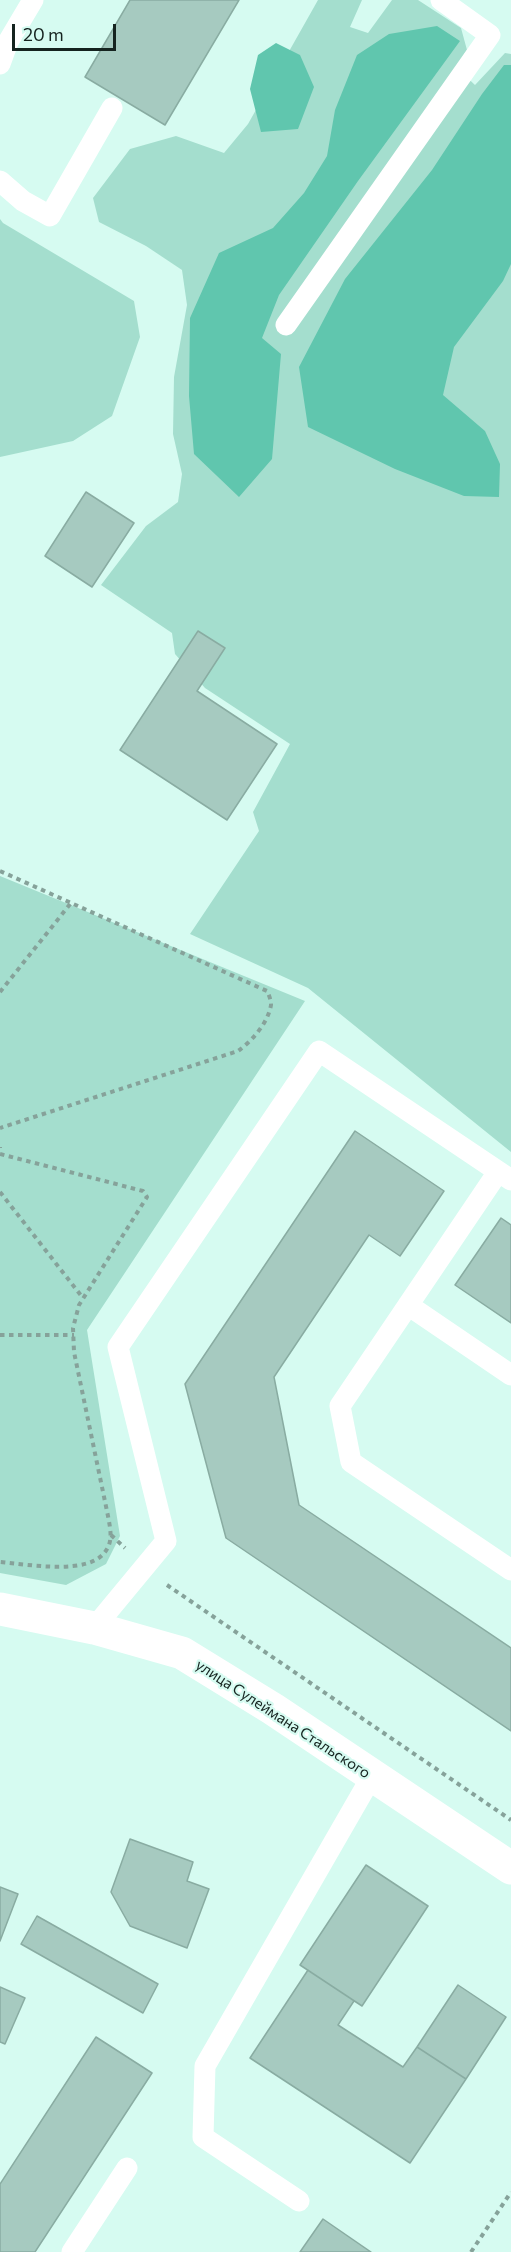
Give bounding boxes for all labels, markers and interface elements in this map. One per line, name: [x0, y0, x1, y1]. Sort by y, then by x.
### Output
scale bar: [15, 12, 118, 50]
text: 20 m: [23, 23, 64, 45]
street label: улица Сулеймана Стальского: [192, 1656, 374, 1782]

